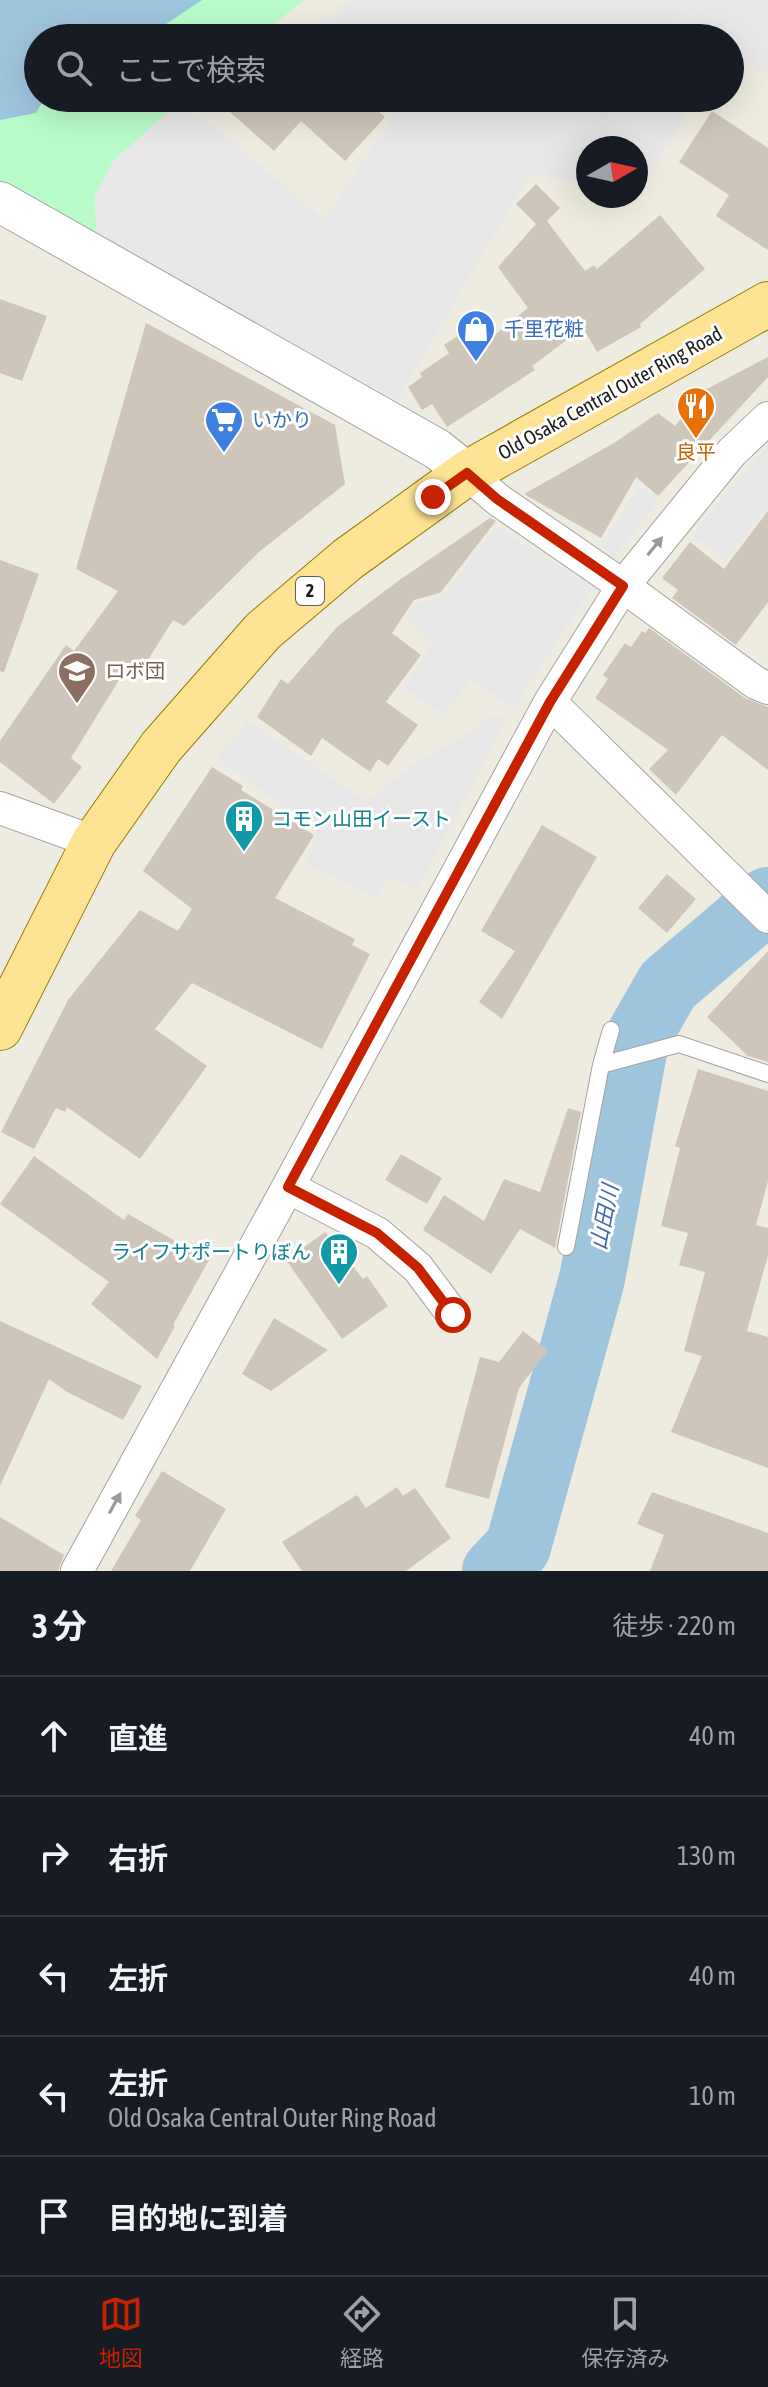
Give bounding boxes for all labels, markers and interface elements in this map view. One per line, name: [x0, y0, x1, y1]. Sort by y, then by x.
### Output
search box: [24, 24, 744, 112]
icon: search: [52, 46, 96, 90]
text: ここで検索: [116, 53, 266, 87]
north arrow: [576, 136, 648, 208]
shop icon: 千里花粧: [455, 308, 497, 363]
place label: 千里花粧: [504, 317, 584, 340]
street label: Old Osaka Central Outer Ring Road: [494, 321, 726, 464]
restaurant icon: 良平: [675, 385, 717, 440]
supermarket icon: いかり: [203, 399, 245, 454]
place label: いかり: [252, 408, 312, 431]
place label: 良平: [676, 440, 716, 463]
route end: [415, 479, 451, 515]
one-way arrow: [647, 536, 663, 556]
road number: 2: [296, 577, 324, 605]
school or university icon: ロボ団: [56, 650, 98, 705]
place label: ロボ団: [105, 659, 165, 682]
building icon: コモン山田イースト: [223, 798, 265, 853]
place label: コモン山田イースト: [272, 807, 451, 830]
water label: 山田川: [585, 1180, 623, 1252]
building icon: ライフサポートりぼん: [318, 1231, 360, 1286]
place label: ライフサポートりぼん: [111, 1240, 311, 1263]
route start: [435, 1297, 471, 1333]
one-way arrow: [108, 1491, 121, 1514]
text: 3 分: [32, 1606, 87, 1645]
text: 徒歩 · 220 m: [612, 1611, 736, 1641]
icon: ahead: [32, 1714, 76, 1758]
text: 直進: [108, 1721, 168, 1755]
text: 40 m: [689, 1721, 736, 1751]
icon: right: [32, 1834, 76, 1878]
text: 右折: [108, 1841, 168, 1875]
text: 130 m: [677, 1841, 736, 1871]
icon: left: [32, 1954, 76, 1998]
text: 左折: [108, 1961, 168, 1995]
text: 40 m: [689, 1961, 736, 1991]
text: 左折: [108, 2066, 168, 2100]
icon: left: [32, 2074, 76, 2118]
text: 10 m: [689, 2081, 736, 2111]
text: Old Osaka Central Outer Ring Road: [108, 2103, 437, 2133]
icon: arrive: [32, 2194, 76, 2238]
text: 目的地に到着: [108, 2201, 288, 2235]
tab: 地図: [99, 2292, 143, 2372]
tab: 経路: [340, 2292, 384, 2372]
tab: 保存済み: [581, 2292, 669, 2372]

